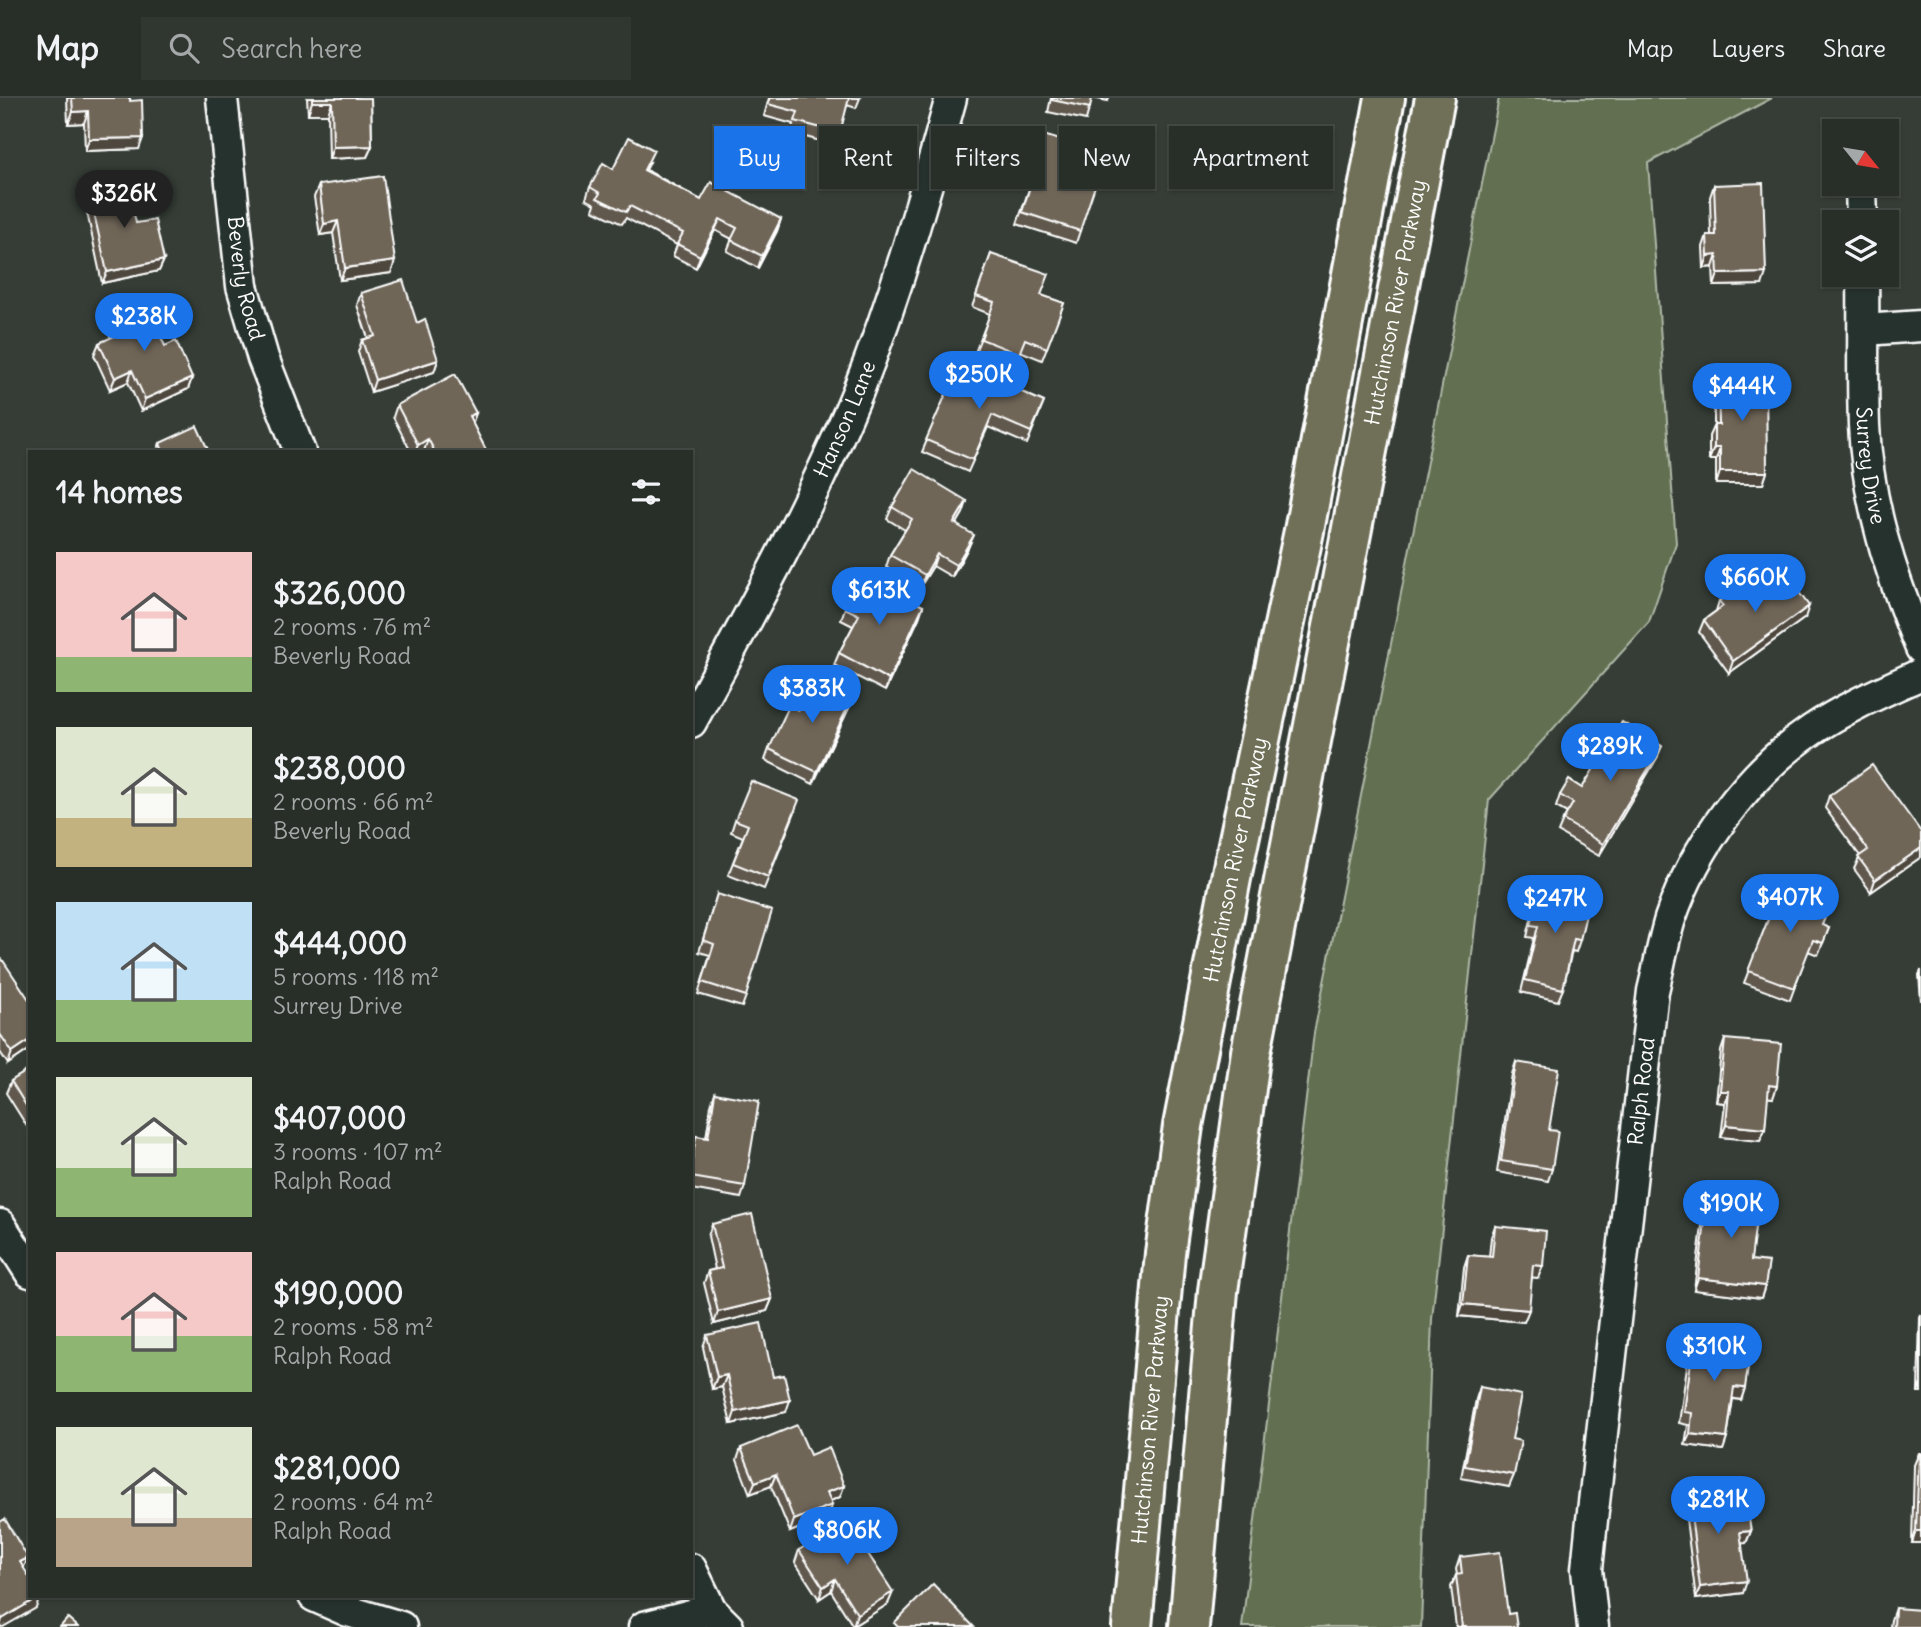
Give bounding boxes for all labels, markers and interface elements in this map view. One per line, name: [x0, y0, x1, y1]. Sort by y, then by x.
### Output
search box: [141, 17, 631, 80]
text: Map: [35, 27, 99, 69]
icon: search: [165, 29, 203, 67]
text: Search here: [221, 32, 362, 65]
text: Map: [1627, 33, 1673, 63]
text: Layers: [1711, 33, 1785, 63]
text: Share: [1823, 33, 1886, 63]
north arrow: [1822, 119, 1899, 196]
map controls: [1822, 119, 1899, 287]
chip: Buy: [714, 126, 805, 189]
chip: Rent: [819, 126, 917, 189]
chip: Filters: [931, 126, 1045, 189]
chip: New: [1059, 126, 1155, 189]
chip: Apartment: [1169, 126, 1333, 189]
pin: $326K: [75, 170, 173, 230]
street label: Hutchinson River Parkway: [1358, 177, 1432, 427]
text: $326K: [91, 178, 157, 207]
button: layers: [1822, 210, 1899, 287]
street label: Beverly Road: [222, 215, 271, 343]
pin: $238K: [95, 294, 193, 353]
text: $238K: [111, 301, 177, 330]
pin: $250K: [930, 352, 1028, 411]
street label: Hanson Lane: [808, 357, 881, 482]
text: $250K: [945, 359, 1013, 388]
pin: $444K: [1693, 364, 1791, 423]
text: $444K: [1709, 371, 1775, 400]
street label: Surrey Drive: [1850, 406, 1892, 527]
text: 14 homes: [56, 473, 183, 511]
icon: filters: [627, 473, 665, 511]
pin: $660K: [1706, 554, 1804, 614]
text: $660K: [1721, 562, 1789, 591]
pin: $613K: [830, 568, 928, 627]
text: $326,000: [273, 574, 406, 612]
text: $613K: [848, 575, 910, 604]
icon: home: [112, 580, 196, 664]
text: 2 rooms · 76 m²: [273, 612, 431, 641]
text: Beverly Road: [273, 641, 411, 670]
pin: $383K: [763, 666, 861, 725]
text: $383K: [779, 673, 845, 702]
pin: $289K: [1561, 724, 1659, 783]
text: $289K: [1577, 731, 1643, 760]
street label: Hutchinson River Parkway: [1197, 735, 1273, 985]
text: $238,000: [273, 749, 406, 787]
icon: home: [112, 755, 196, 839]
text: 2 rooms · 66 m²: [273, 787, 434, 816]
text: Beverly Road: [273, 816, 411, 845]
pin: $407K: [1741, 874, 1839, 934]
pin: $247K: [1506, 876, 1604, 935]
text: $407K: [1757, 882, 1823, 911]
text: $247K: [1523, 883, 1587, 912]
text: $444,000: [273, 924, 407, 962]
icon: home: [112, 930, 196, 1014]
text: 5 rooms · 118 m²: [273, 962, 439, 991]
text: Surrey Drive: [273, 991, 403, 1020]
street label: Ralph Road: [1621, 1036, 1661, 1147]
text: $407,000: [273, 1099, 407, 1137]
icon: home: [112, 1105, 196, 1189]
text: 3 rooms · 107 m²: [273, 1137, 443, 1166]
text: Ralph Road: [273, 1166, 392, 1195]
pin: $190K: [1682, 1180, 1780, 1240]
text: $190K: [1699, 1188, 1763, 1217]
text: $190,000: [273, 1274, 404, 1312]
icon: home: [112, 1280, 196, 1364]
street label: Hutchinson River Parkway: [1125, 1294, 1174, 1545]
text: 2 rooms · 58 m²: [273, 1312, 434, 1341]
pin: $310K: [1665, 1324, 1763, 1383]
text: $310K: [1682, 1331, 1746, 1360]
text: Ralph Road: [273, 1341, 392, 1370]
text: $281,000: [273, 1449, 401, 1487]
icon: home: [112, 1455, 196, 1539]
pin: $281K: [1669, 1476, 1767, 1536]
text: $281K: [1687, 1484, 1749, 1513]
text: 2 rooms · 64 m²: [273, 1487, 434, 1516]
pin: $806K: [798, 1508, 896, 1567]
text: $806K: [813, 1515, 881, 1544]
text: Ralph Road: [273, 1516, 392, 1545]

